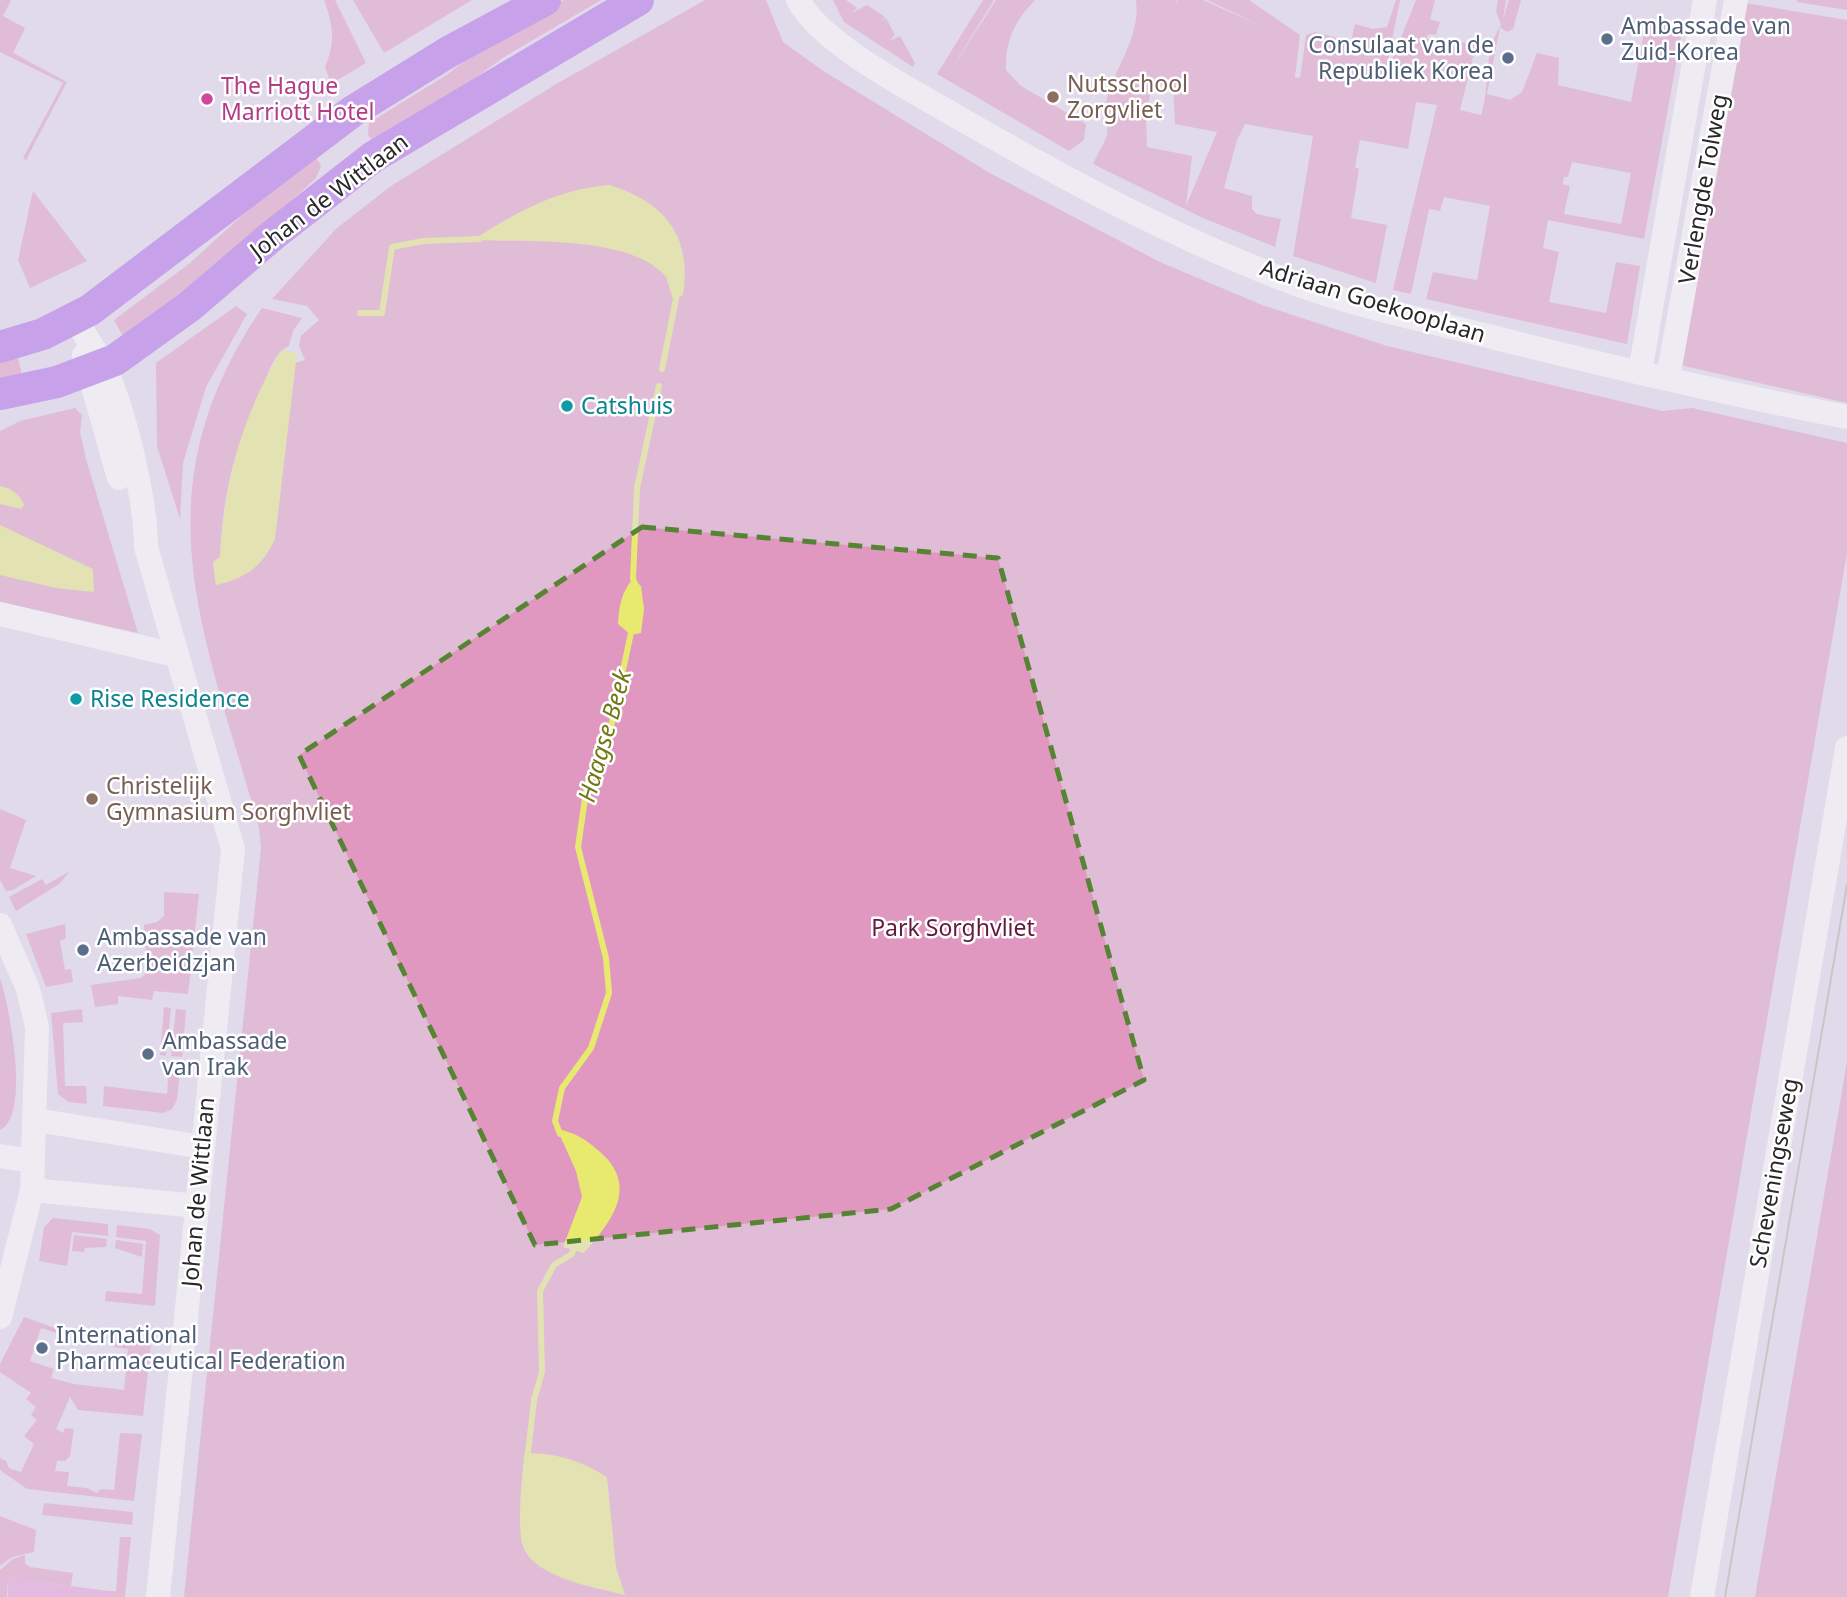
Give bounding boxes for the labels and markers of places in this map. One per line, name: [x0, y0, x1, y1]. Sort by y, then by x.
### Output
place label: Ambassade van Zuid-Korea: [1621, 9, 1791, 67]
place label: Consulaat van de Republiek Korea: [1308, 28, 1494, 86]
marker: Ambassade van Zuid-Korea: [1599, 31, 1615, 47]
marker: Consulaat van de Republiek Korea: [1500, 50, 1516, 66]
place label: Nutsschool Zorgvliet: [1067, 67, 1188, 125]
place label: The Hague Marriott Hotel: [221, 69, 374, 127]
marker: Nutsschool Zorgvliet: [1045, 89, 1061, 105]
marker: The Hague Marriott Hotel: [199, 91, 215, 107]
place label: Catshuis: [581, 389, 673, 421]
marker: Catshuis: [559, 398, 575, 414]
place label: Rise Residence: [90, 682, 250, 714]
marker: Rise Residence: [68, 691, 84, 707]
place label: Christelijk Gymnasium Sorghvliet: [106, 769, 351, 827]
marker: Christelijk Gymnasium Sorghvliet: [84, 791, 100, 807]
place label: Ambassade van Azerbeidzjan: [97, 920, 267, 978]
marker: Ambassade van Azerbeidzjan: [75, 942, 91, 958]
place label: Ambassade van Irak: [162, 1024, 287, 1082]
marker: Ambassade van Irak: [140, 1046, 156, 1062]
place label: International Pharmaceutical Federation: [56, 1318, 346, 1376]
marker: International Pharmaceutical Federation: [34, 1340, 50, 1356]

